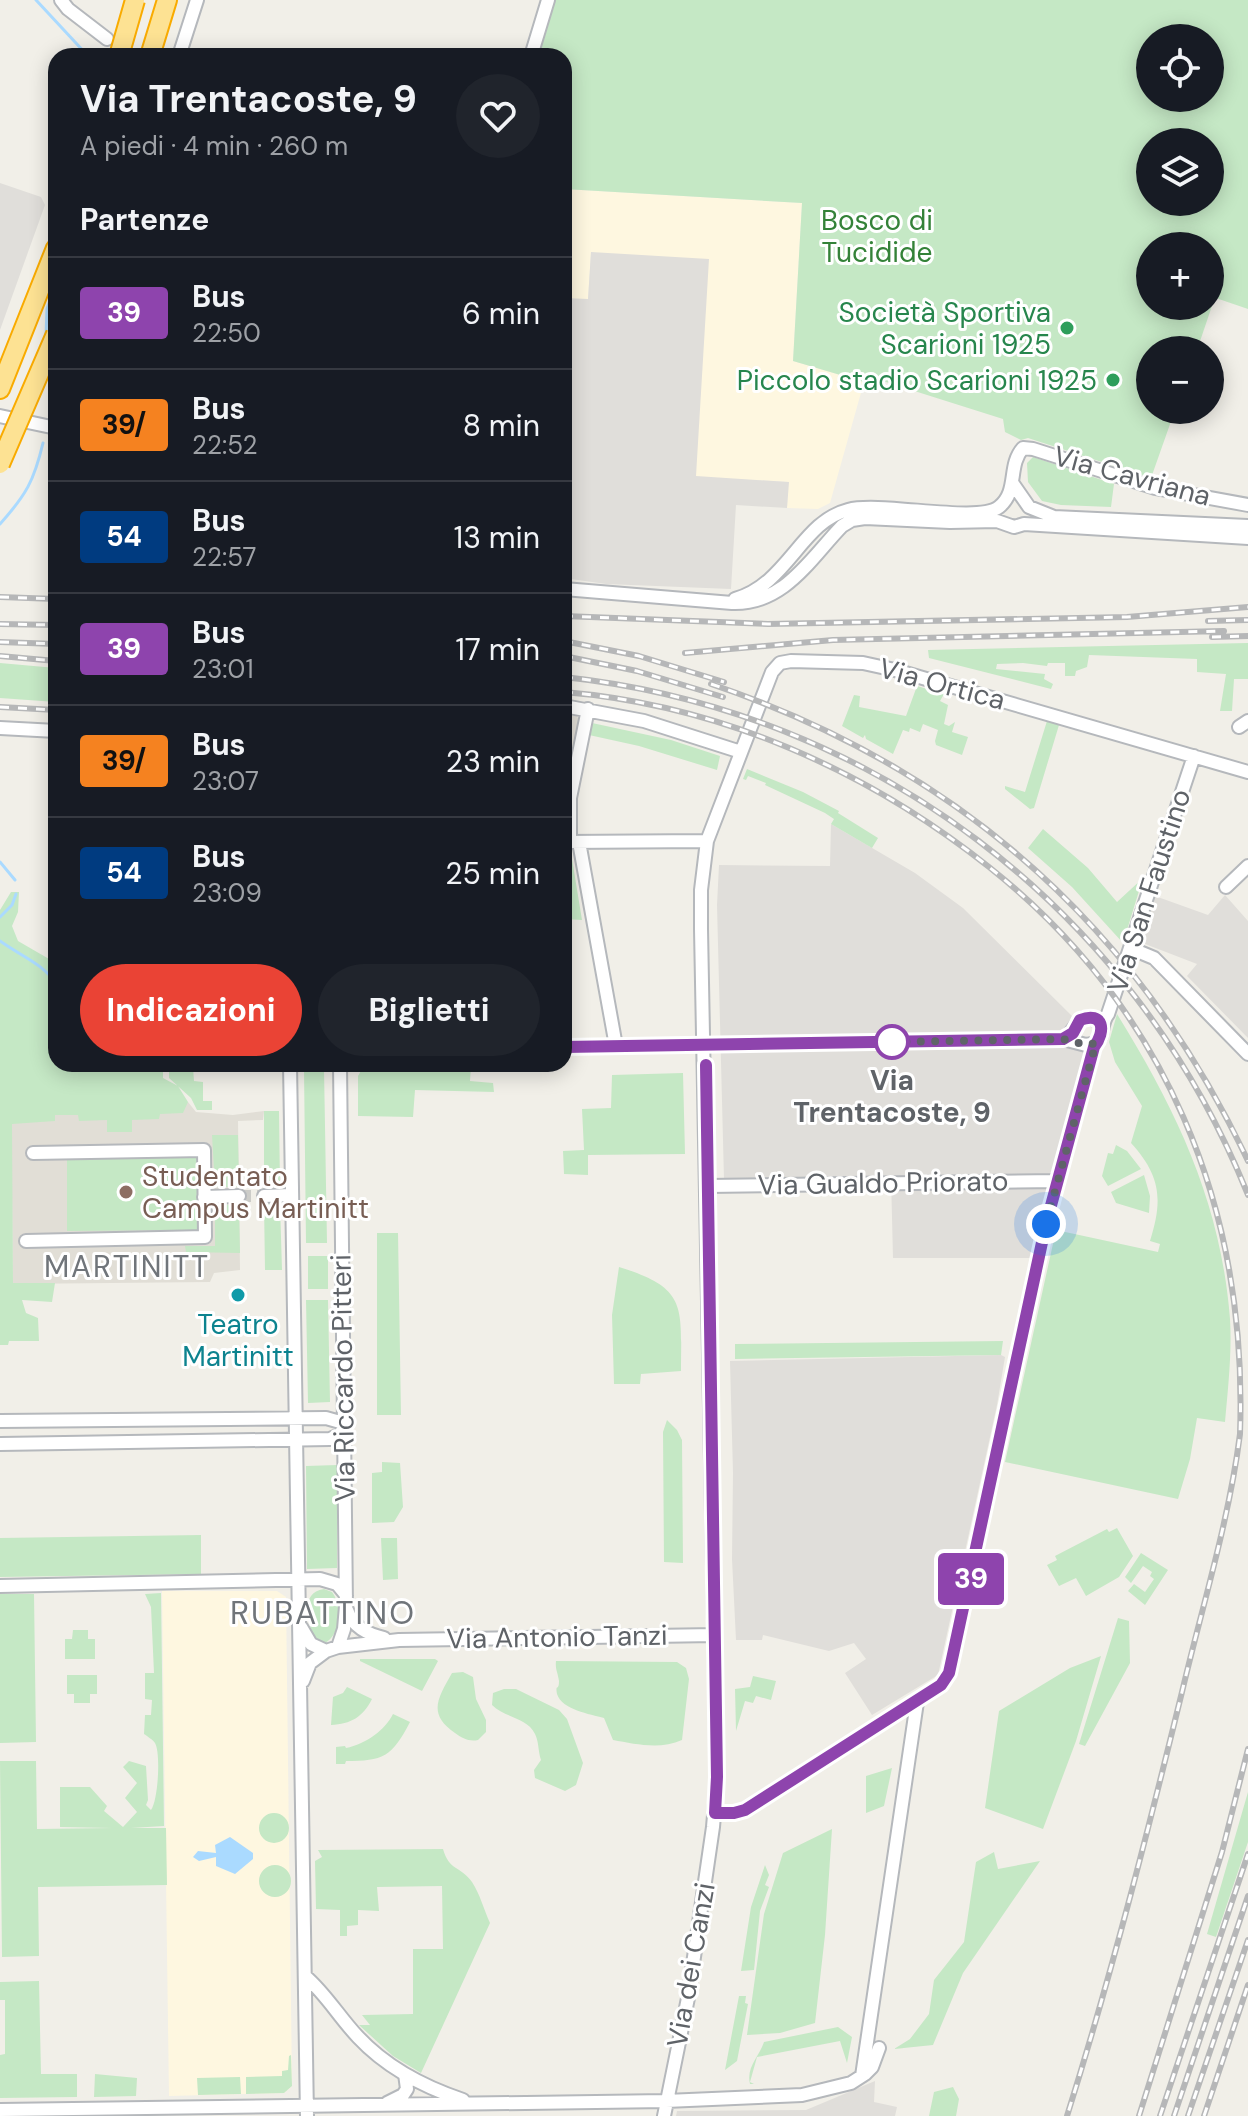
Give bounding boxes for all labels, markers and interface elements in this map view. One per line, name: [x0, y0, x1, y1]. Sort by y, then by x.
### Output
map controls: [1136, 24, 1224, 424]
button: locate: [1136, 24, 1224, 112]
text: Via Trentacoste, 9: [80, 74, 417, 124]
button: heart: [456, 74, 540, 158]
button: layers: [1136, 128, 1224, 216]
text: A piedi · 4 min · 260 m: [80, 129, 348, 163]
text: Partenze: [80, 200, 209, 239]
park label: Bosco di Tucidide: [821, 202, 933, 271]
button: +: [1136, 232, 1224, 320]
text: Bus: [192, 277, 246, 316]
text: 39: [107, 294, 141, 331]
text: 6 min: [462, 294, 540, 333]
place label: Società Sportiva Scarioni 1925: [839, 294, 1051, 363]
text: 22:50: [192, 316, 261, 350]
marker: Società Sportiva Scarioni 1925: [1058, 319, 1076, 337]
button: −: [1136, 336, 1224, 424]
place label: Piccolo stadio Scarioni 1925: [737, 362, 1097, 399]
marker: Piccolo stadio Scarioni 1925: [1104, 371, 1122, 389]
text: Bus: [192, 389, 246, 428]
text: 39/: [102, 406, 146, 443]
text: 8 min: [463, 406, 540, 445]
text: 22:52: [192, 428, 258, 462]
street label: Via Cavriana: [1049, 437, 1215, 515]
text: Bus: [192, 501, 246, 540]
text: 54: [106, 518, 142, 555]
text: 13 min: [454, 518, 540, 557]
text: 22:57: [192, 540, 257, 574]
text: Bus: [192, 613, 246, 652]
text: 39: [107, 630, 141, 667]
text: 17 min: [455, 630, 540, 669]
street label: Via Ortica: [875, 649, 1009, 719]
text: 23:01: [192, 652, 254, 686]
text: Bus: [192, 725, 246, 764]
text: 39/: [102, 742, 146, 779]
text: 23 min: [446, 742, 540, 781]
text: 23:07: [192, 764, 259, 798]
street label: Via San Faustino: [1099, 784, 1199, 998]
text: Bus: [192, 837, 246, 876]
text: 54: [106, 854, 142, 891]
text: 25 min: [445, 854, 540, 893]
text: 23:09: [192, 876, 262, 910]
button: Indicazioni: [80, 964, 302, 1056]
button: Biglietti: [318, 964, 540, 1056]
marker: Via Trentacoste, 9: [875, 1025, 909, 1059]
place label: Via Trentacoste, 9: [793, 1062, 991, 1131]
place label: Studentato Campus Martinitt: [142, 1158, 369, 1227]
street label: Via Gualdo Priorato: [757, 1162, 1009, 1204]
marker: Studentato Campus Martinitt: [117, 1183, 135, 1201]
your location: [1026, 1204, 1066, 1244]
district label: MARTINITT: [44, 1247, 210, 1286]
street label: Via Riccardo Pitteri: [322, 1254, 364, 1502]
marker: Teatro Martinitt: [229, 1286, 247, 1304]
place label: Teatro Martinitt: [182, 1306, 294, 1375]
line badge: 39: [935, 1553, 1007, 1605]
text: 39: [954, 1560, 988, 1597]
district label: RUBATTINO: [230, 1592, 416, 1634]
street label: Via Antonio Tanzi: [446, 1617, 668, 1657]
street label: Via dei Canzi: [658, 1880, 724, 2050]

